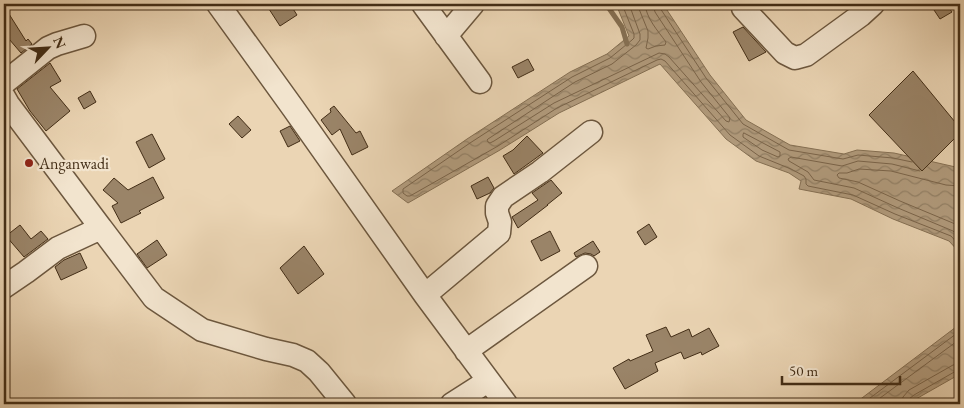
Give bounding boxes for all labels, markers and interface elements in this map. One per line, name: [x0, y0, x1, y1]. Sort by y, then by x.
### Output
north arrow: [22, 22, 72, 72]
text: N: [49, 34, 71, 52]
place label: Anganwadi: [38, 153, 109, 174]
marker: Anganwadi: [23, 157, 35, 169]
scale bar: [782, 353, 899, 385]
text: 50 m: [789, 361, 818, 380]

